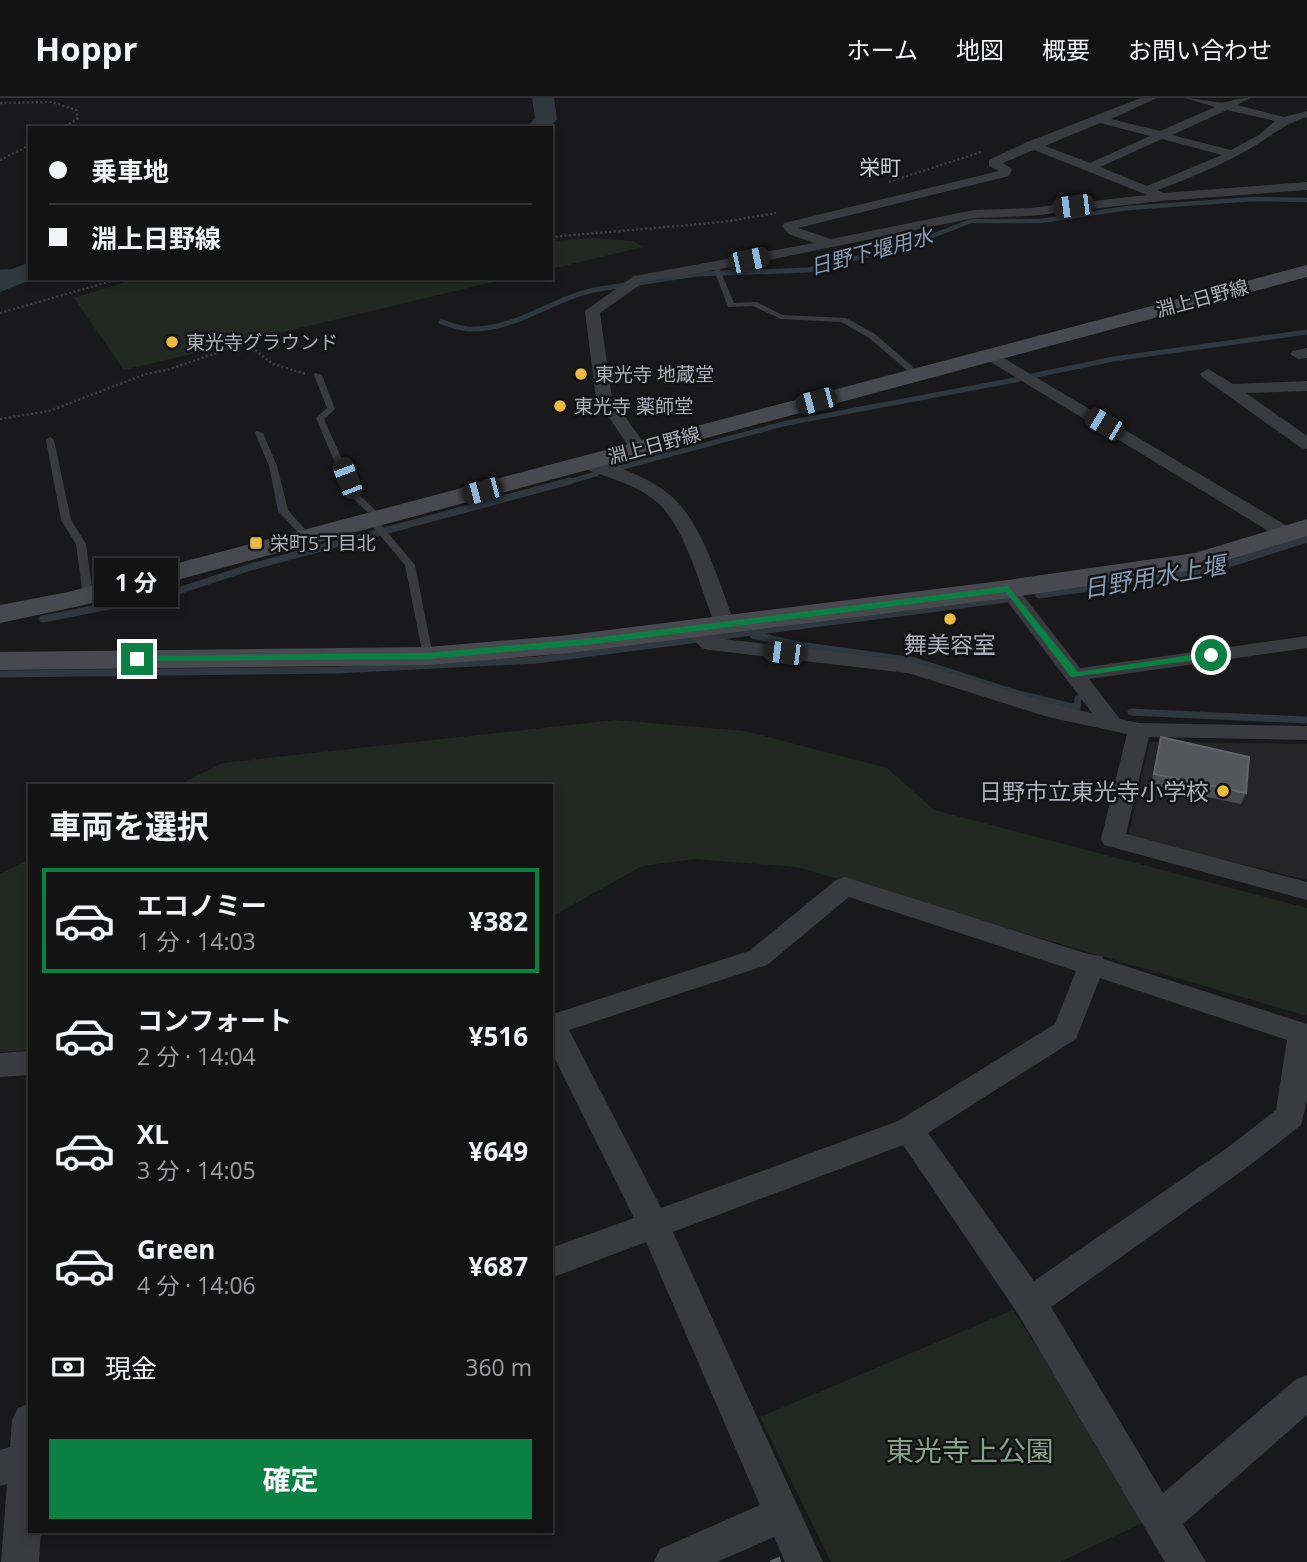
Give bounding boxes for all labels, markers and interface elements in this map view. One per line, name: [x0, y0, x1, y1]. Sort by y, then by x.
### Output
text: Hoppr: [35, 26, 137, 71]
text: ホーム: [847, 33, 918, 66]
text: 地図: [956, 33, 1004, 66]
text: 概要: [1042, 33, 1090, 66]
text: お問い合わせ: [1128, 33, 1272, 66]
text: 乗車地: [91, 153, 169, 189]
district label: 栄町: [859, 153, 901, 181]
car: [1051, 193, 1096, 219]
text: 淵上日野線: [91, 220, 221, 256]
water label: 日野下堰用水: [807, 221, 937, 281]
car: [727, 245, 772, 275]
street label: 淵上日野線: [1153, 273, 1251, 323]
place label: 東光寺グラウンド: [186, 329, 338, 355]
marker: 東光寺グラウンド: [164, 334, 180, 350]
place label: 東光寺 地蔵堂: [595, 361, 714, 387]
marker: 東光寺 地蔵堂: [573, 366, 589, 382]
car: [793, 385, 840, 417]
place label: 東光寺 薬師堂: [574, 393, 693, 419]
marker: 東光寺 薬師堂: [552, 398, 568, 414]
car: [1081, 404, 1128, 444]
street label: 淵上日野線: [605, 420, 703, 470]
car: [330, 455, 365, 501]
car: [459, 475, 506, 507]
place label: 栄町5丁目北: [270, 530, 376, 556]
marker: 栄町5丁目北: [248, 535, 264, 551]
water label: 日野用水上堰: [1080, 547, 1232, 605]
callout: 1 分: [95, 558, 179, 606]
text: 1 分: [115, 566, 157, 598]
marker: 舞美容室: [942, 611, 958, 627]
place label: 舞美容室: [904, 628, 996, 660]
route start: [1195, 639, 1227, 671]
car: [762, 640, 807, 666]
route end: [121, 643, 153, 675]
place label: 日野市立東光寺小学校: [979, 775, 1209, 807]
marker: 日野市立東光寺小学校: [1215, 783, 1231, 799]
text: 車両を選択: [49, 804, 209, 847]
text: エコノミー: [137, 887, 267, 923]
icon: car: [53, 889, 116, 952]
text: ¥382: [469, 903, 528, 939]
text: 1 分 · 14:03: [137, 925, 256, 957]
text: コンフォート: [137, 1002, 292, 1038]
icon: car: [53, 1004, 116, 1067]
text: ¥516: [469, 1018, 528, 1054]
text: 2 分 · 14:04: [137, 1040, 256, 1072]
text: XL: [137, 1116, 169, 1152]
icon: car: [53, 1119, 116, 1182]
text: ¥649: [469, 1133, 528, 1169]
text: 3 分 · 14:05: [137, 1154, 256, 1186]
text: Green: [137, 1231, 215, 1267]
icon: car: [53, 1234, 116, 1297]
text: ¥687: [469, 1248, 528, 1284]
text: 4 分 · 14:06: [137, 1269, 256, 1301]
icon: cash: [49, 1348, 87, 1386]
text: 現金: [105, 1350, 157, 1386]
text: 360 m: [465, 1351, 532, 1383]
park label: 東光寺上公園: [886, 1431, 1054, 1469]
button: 確定: [49, 1439, 532, 1519]

